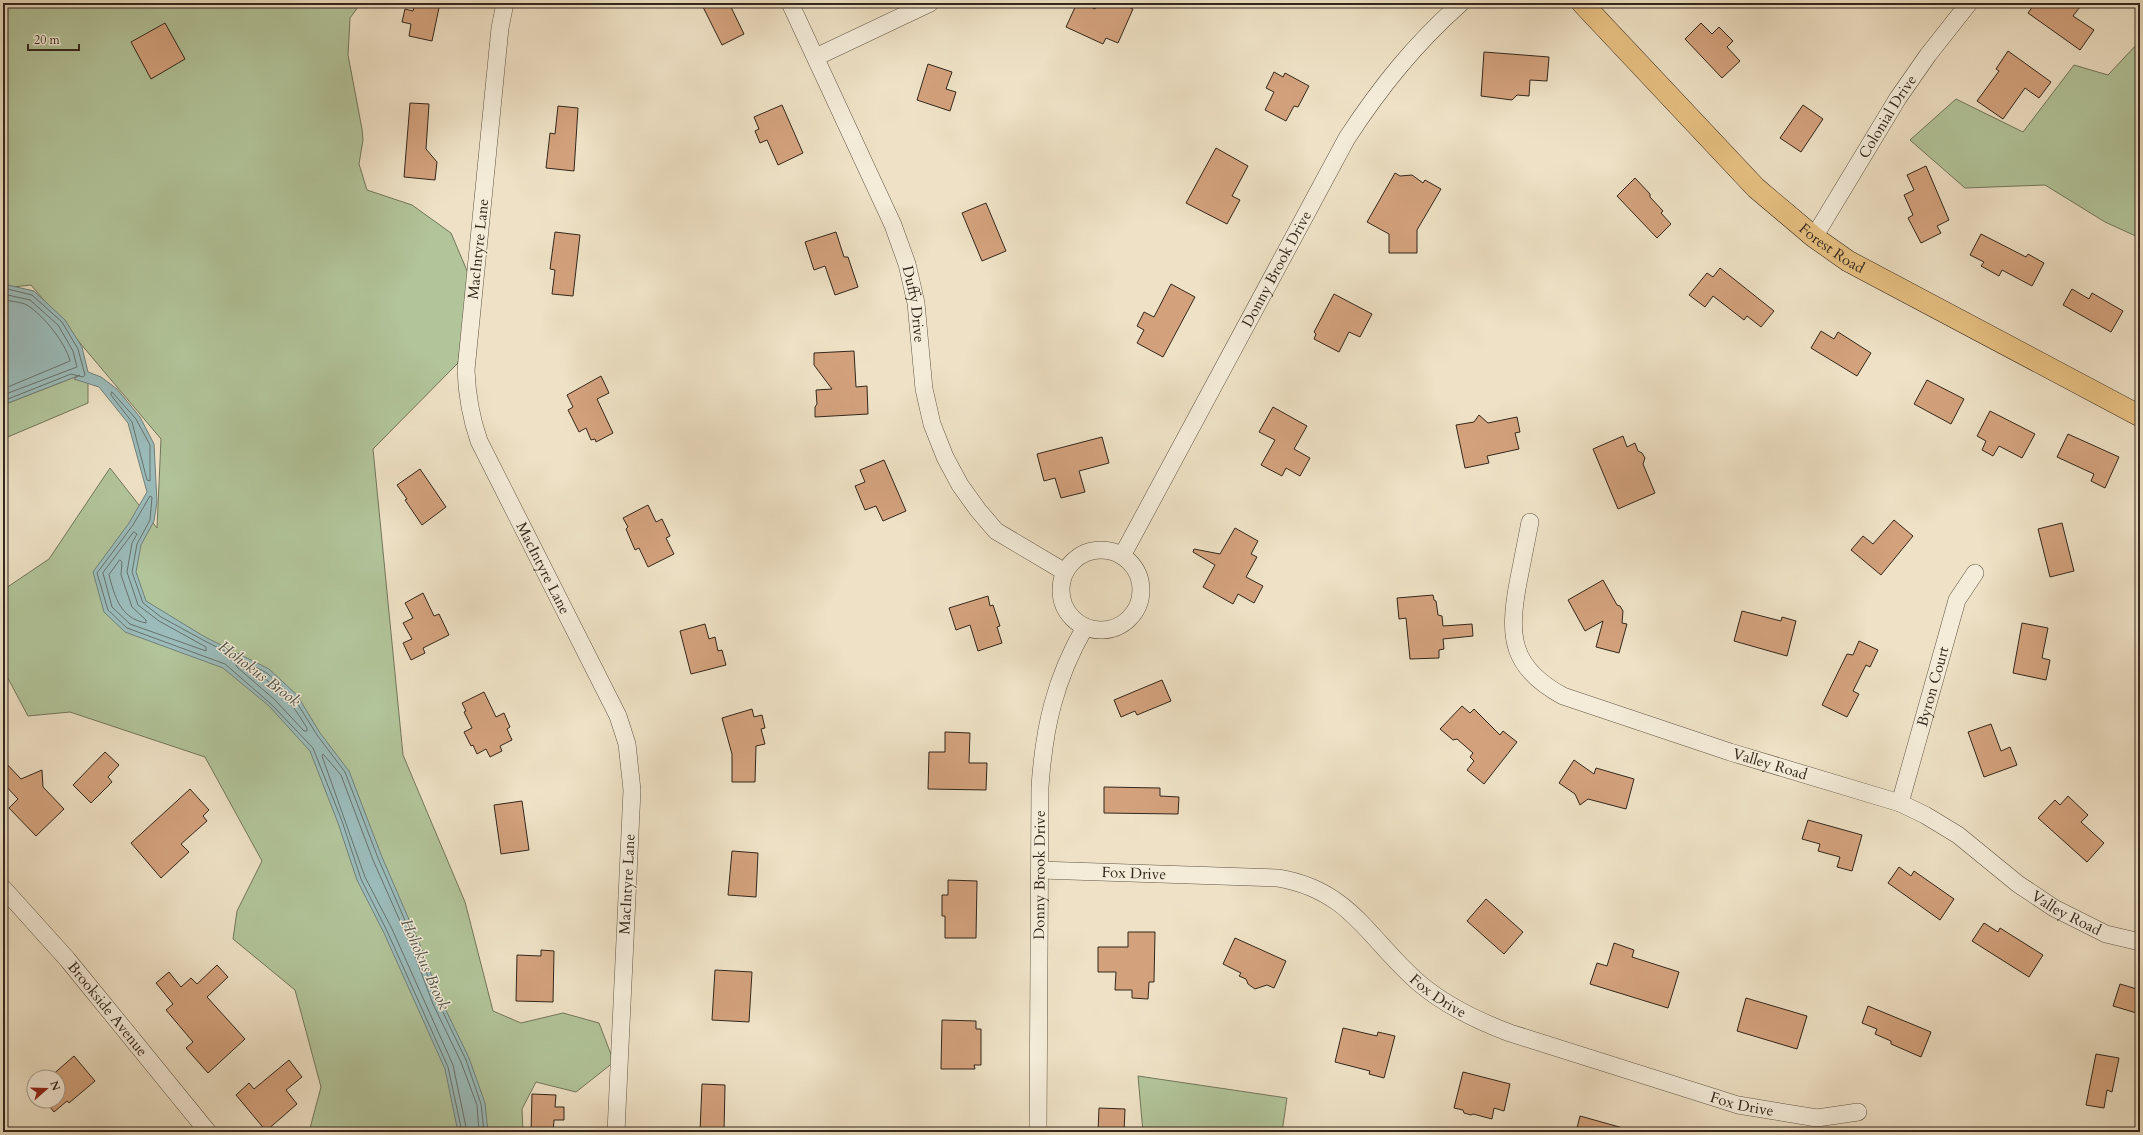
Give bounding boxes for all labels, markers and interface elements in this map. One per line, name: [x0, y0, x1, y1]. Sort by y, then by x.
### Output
scale bar: [28, 26, 79, 52]
text: 20 m: [34, 32, 61, 48]
street label: Colonial Drive: [1854, 71, 1921, 162]
street label: MacIntyre Lane: [463, 198, 493, 300]
street label: Donny Brook Drive: [1237, 207, 1316, 331]
street label: Forest Road: [1795, 219, 1868, 278]
street label: Duffy Drive: [898, 264, 930, 344]
street label: MacIntyre Lane: [512, 518, 575, 618]
water label: Hohokus Brook: [214, 636, 305, 712]
street label: Byron Court: [1912, 644, 1954, 729]
street label: Valley Road: [1730, 743, 1810, 785]
street label: Donny Brook Drive: [1029, 810, 1050, 940]
street label: MacIntyre Lane: [614, 833, 640, 935]
street label: Fox Drive: [1101, 862, 1167, 884]
street label: Valley Road: [2027, 886, 2105, 940]
water label: Hohokus Brook: [395, 915, 455, 1014]
street label: Brookside Avenue: [63, 957, 152, 1061]
street label: Fox Drive: [1405, 969, 1470, 1022]
north arrow: [26, 1069, 66, 1109]
text: N: [46, 1079, 64, 1093]
street label: Fox Drive: [1708, 1087, 1775, 1121]

